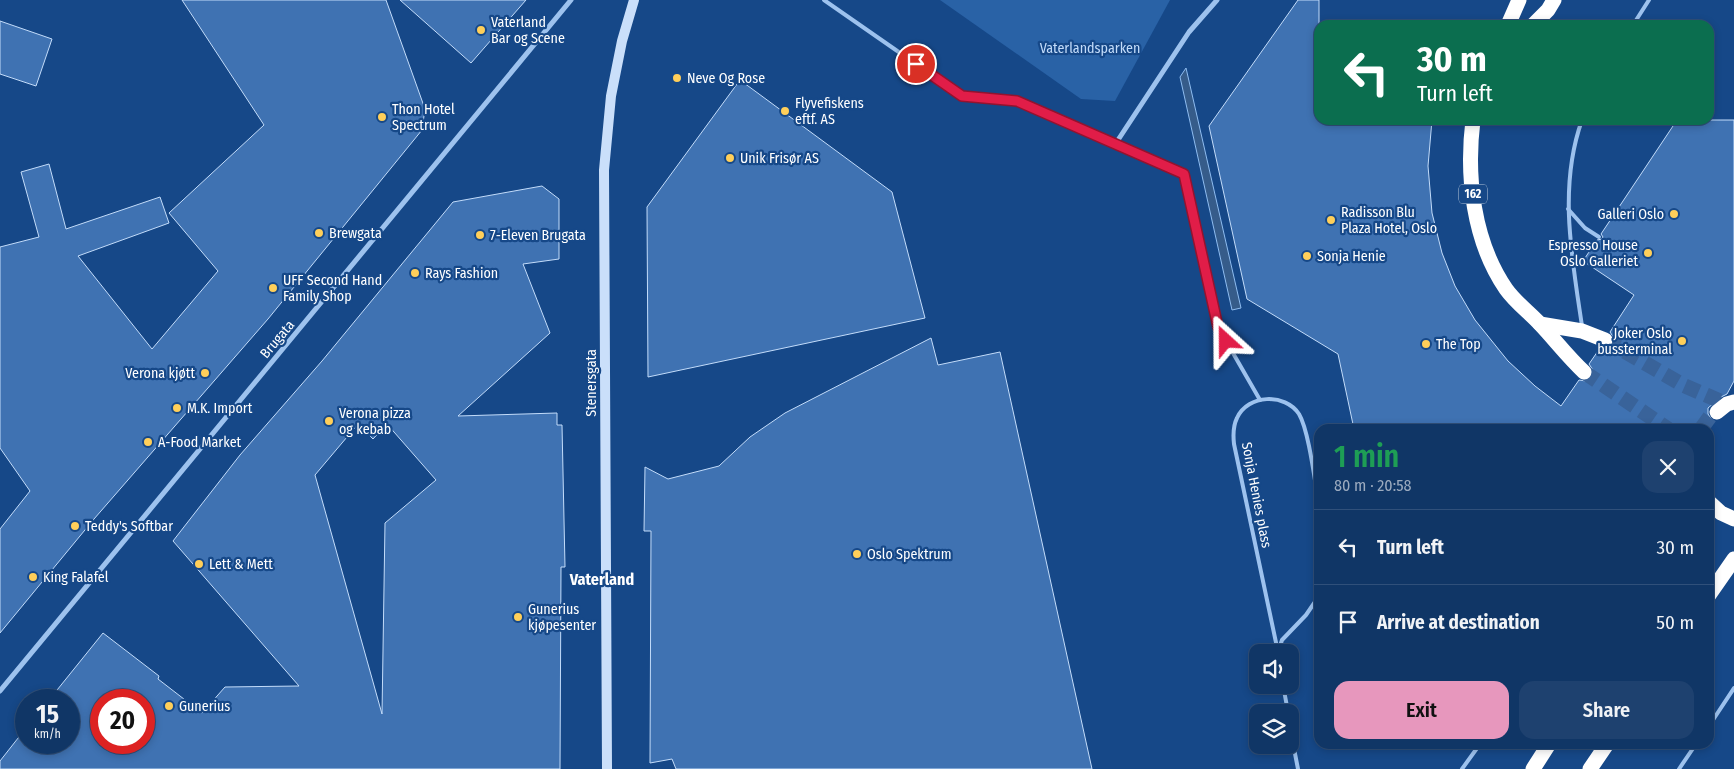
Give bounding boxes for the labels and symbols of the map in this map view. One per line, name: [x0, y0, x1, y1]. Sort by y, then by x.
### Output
place label: Vaterland Bar og Scene: [491, 14, 565, 47]
marker: Vaterland Bar og Scene: [475, 24, 487, 36]
park label: Vaterlandsparken: [1040, 40, 1140, 57]
pin: [895, 43, 937, 85]
place label: Neve Og Rose: [687, 70, 765, 87]
marker: Neve Og Rose: [671, 72, 683, 84]
place label: Flyvefiskens eftf. AS: [795, 95, 864, 128]
place label: Thon Hotel Spectrum: [392, 101, 455, 134]
marker: Flyvefiskens eftf. AS: [779, 105, 791, 117]
marker: Thon Hotel Spectrum: [376, 111, 388, 123]
place label: Unik Frisør AS: [740, 150, 819, 167]
marker: Unik Frisør AS: [724, 152, 736, 164]
road number: 162: [1459, 184, 1487, 203]
place label: Radisson Blu Plaza Hotel, Oslo: [1341, 204, 1437, 237]
place label: Galleri Oslo: [1598, 206, 1664, 223]
marker: Galleri Oslo: [1668, 208, 1680, 220]
marker: Radisson Blu Plaza Hotel, Oslo: [1325, 214, 1337, 226]
place label: Brewgata: [329, 225, 382, 242]
marker: Brewgata: [313, 227, 325, 239]
place label: 7-Eleven Brugata: [490, 227, 586, 244]
marker: 7-Eleven Brugata: [474, 229, 486, 241]
place label: Espresso House Oslo Galleriet: [1548, 237, 1638, 270]
marker: Espresso House Oslo Galleriet: [1642, 247, 1654, 259]
place label: Sonja Henie: [1317, 248, 1386, 265]
marker: Sonja Henie: [1301, 250, 1313, 262]
place label: Rays Fashion: [425, 265, 498, 282]
marker: Rays Fashion: [409, 267, 421, 279]
place label: UFF Second Hand Family Shop: [283, 272, 382, 305]
marker: UFF Second Hand Family Shop: [267, 282, 279, 294]
position arrow: [1199, 314, 1251, 366]
street label: Brugata: [257, 317, 298, 362]
place label: Joker Oslo bussterminal: [1597, 325, 1672, 358]
marker: Joker Oslo bussterminal: [1676, 335, 1688, 347]
place label: The Top: [1436, 336, 1481, 353]
marker: The Top: [1420, 338, 1432, 350]
street label: Stenersgata: [583, 349, 600, 417]
place label: Verona kjøtt: [125, 365, 195, 382]
marker: Verona kjøtt: [199, 367, 211, 379]
place label: M.K. Import: [187, 400, 253, 417]
marker: M.K. Import: [171, 402, 183, 414]
place label: Verona pizza og kebab: [339, 405, 411, 438]
marker: Verona pizza og kebab: [323, 415, 335, 427]
place label: A-Food Market: [158, 434, 242, 451]
marker: A-Food Market: [142, 436, 154, 448]
street label: Sonja Henies plass: [1238, 441, 1275, 549]
place label: Teddy's Softbar: [85, 518, 173, 535]
marker: Teddy's Softbar: [69, 520, 81, 532]
place label: Oslo Spektrum: [867, 546, 951, 563]
marker: Oslo Spektrum: [851, 548, 863, 560]
place label: Lett & Mett: [209, 556, 273, 573]
marker: Lett & Mett: [193, 558, 205, 570]
place label: King Falafel: [43, 569, 109, 586]
district label: Vaterland: [569, 570, 634, 589]
marker: King Falafel: [27, 571, 39, 583]
place label: Gunerius kjøpesenter: [528, 601, 596, 634]
marker: Gunerius kjøpesenter: [512, 611, 524, 623]
speed limit sign: 20: [90, 689, 155, 754]
place label: Gunerius: [179, 698, 230, 715]
marker: Gunerius: [163, 700, 175, 712]

